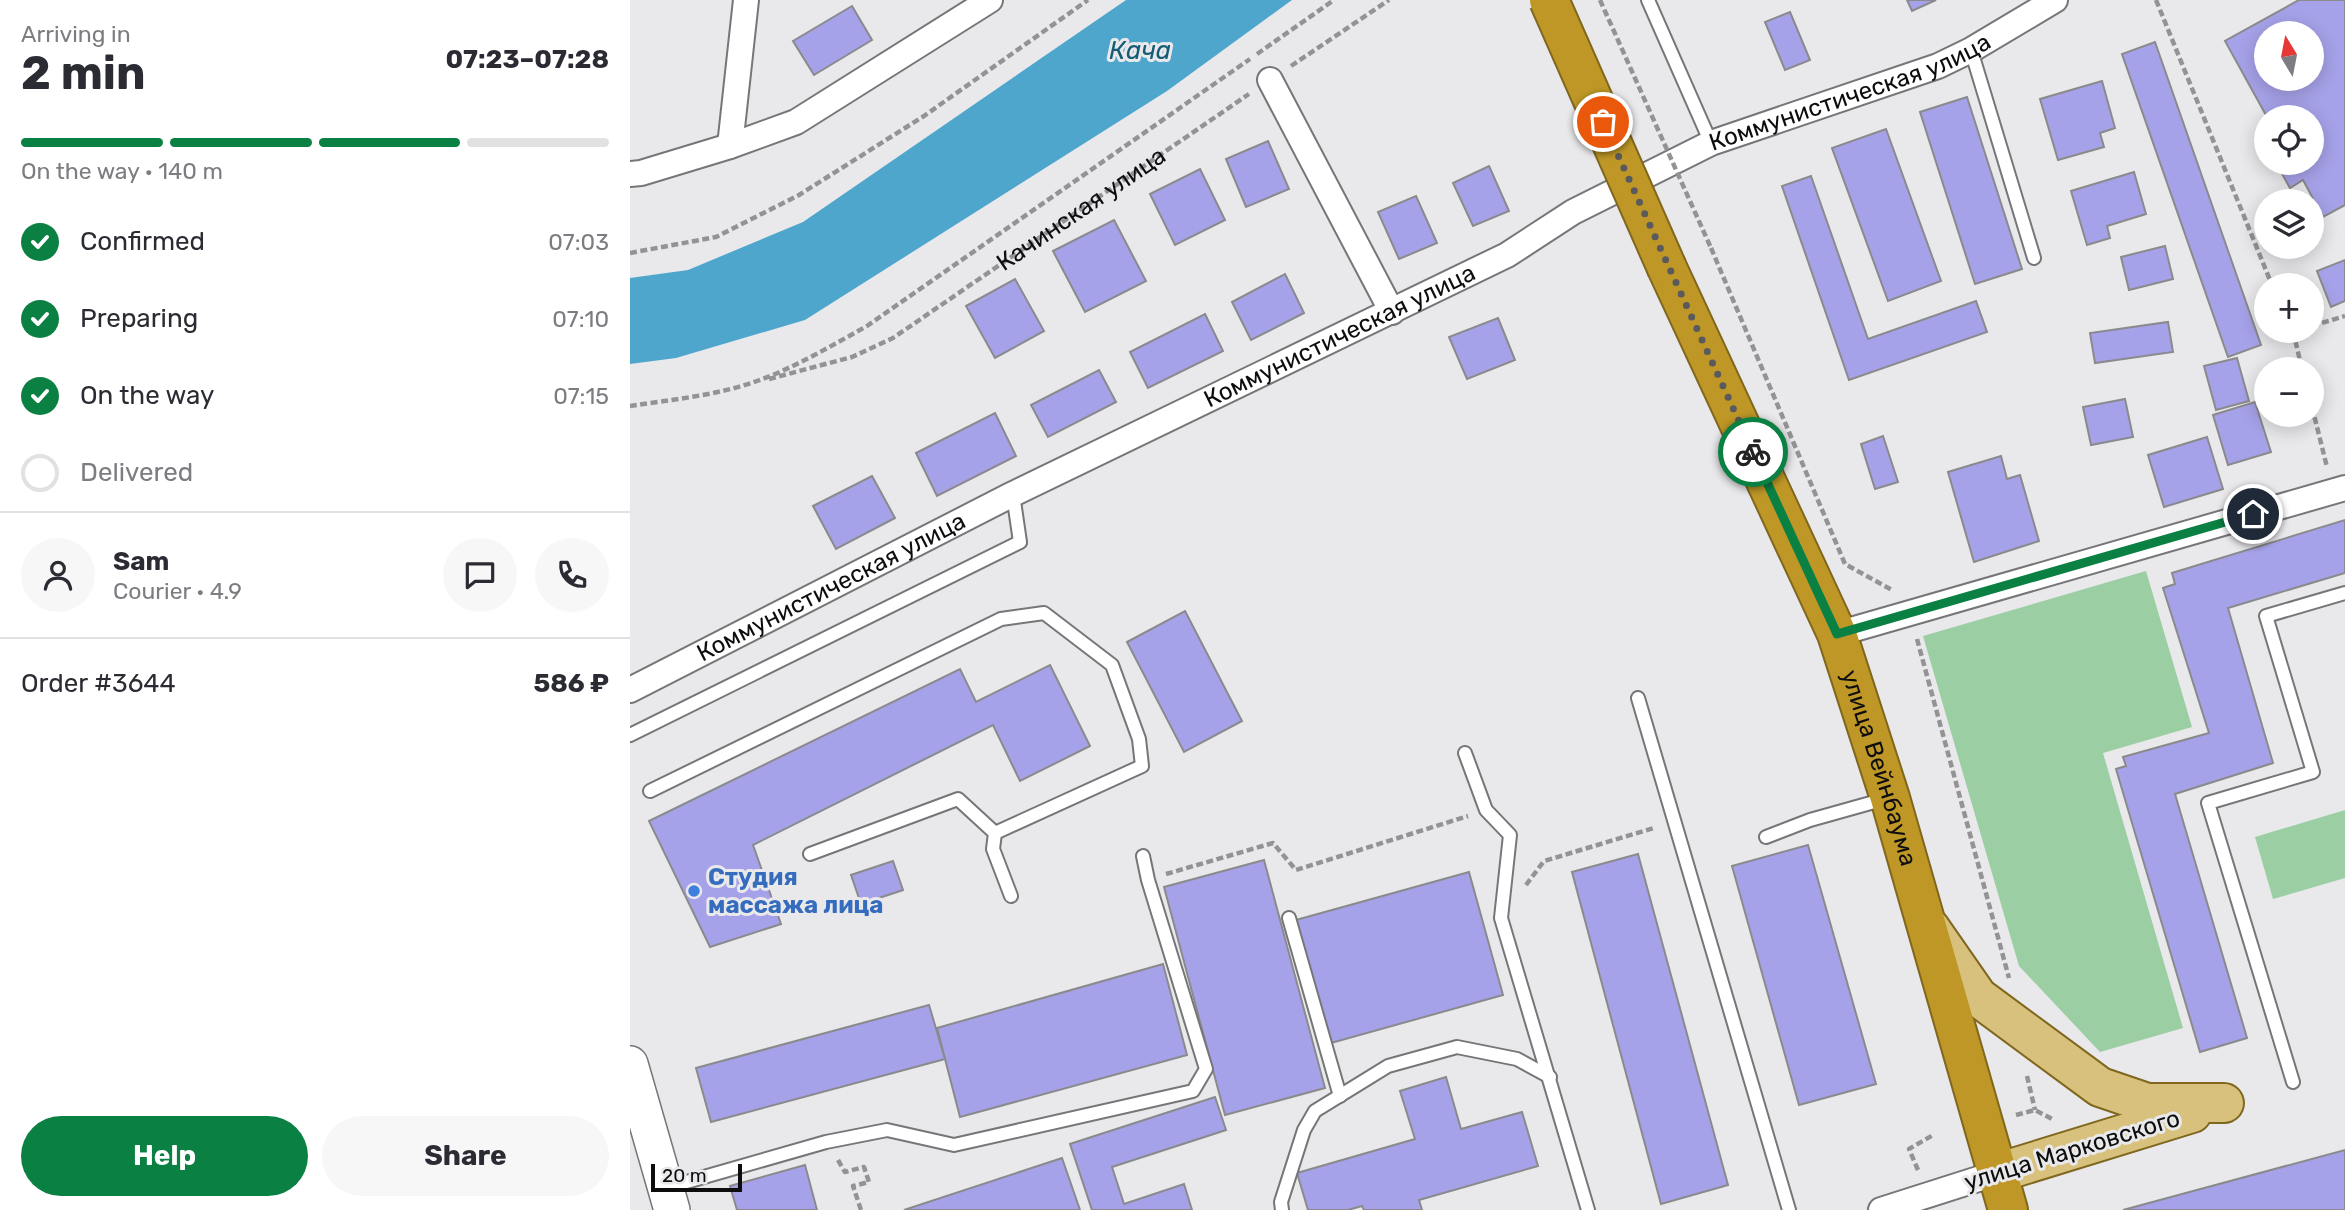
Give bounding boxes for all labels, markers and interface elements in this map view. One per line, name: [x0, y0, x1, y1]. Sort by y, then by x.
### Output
text: Arriving in: [21, 20, 131, 48]
north arrow: [2254, 21, 2324, 91]
map controls: [2254, 21, 2324, 427]
street label: Коммунистическая улица: [1706, 28, 1996, 157]
water label: Кача: [1109, 35, 1171, 66]
text: 07:23–07:28: [445, 44, 609, 75]
text: 2 min: [21, 46, 146, 101]
pin: [1573, 92, 1633, 152]
icon: bag: [1584, 103, 1622, 141]
button: locate: [2254, 105, 2324, 175]
street label: Качинская улица: [991, 141, 1171, 277]
text: On the way · 140 m: [21, 157, 223, 185]
button: layers: [2254, 189, 2324, 259]
icon: check: [21, 223, 59, 261]
text: Confirmed: [80, 226, 205, 257]
text: 07:03: [548, 228, 609, 256]
street label: Коммунистическая улица: [1199, 259, 1480, 413]
button: +: [2254, 273, 2324, 343]
icon: check: [21, 300, 59, 338]
text: Preparing: [80, 303, 198, 334]
text: 07:10: [552, 305, 609, 333]
button: −: [2254, 357, 2324, 427]
icon: check: [21, 377, 59, 415]
text: On the way: [80, 380, 214, 411]
text: 07:15: [553, 382, 609, 410]
courier: [1718, 417, 1788, 487]
icon: bike: [1734, 433, 1772, 471]
text: Delivered: [80, 457, 193, 488]
pin: [2223, 484, 2283, 544]
icon: home: [2234, 495, 2272, 533]
street label: Коммунистическая улица: [692, 507, 970, 667]
button: person: [21, 538, 95, 612]
button: chat: [443, 538, 517, 612]
button: phone: [535, 538, 609, 612]
text: Sam: [113, 546, 169, 577]
text: Courier · 4.9: [113, 577, 242, 605]
street label: улица Вейнбаума: [1836, 666, 1923, 869]
text: Order #3644: [21, 668, 176, 699]
text: 586 ₽: [533, 668, 609, 699]
place label: Студия массажа лица: [708, 863, 883, 919]
marker: Студия массажа лица: [686, 883, 702, 899]
street label: улица Марковского: [1961, 1104, 2183, 1196]
button: Help: [21, 1116, 308, 1196]
button: Share: [322, 1116, 609, 1196]
scale bar: [651, 1161, 742, 1193]
text: 20 m: [662, 1164, 707, 1187]

